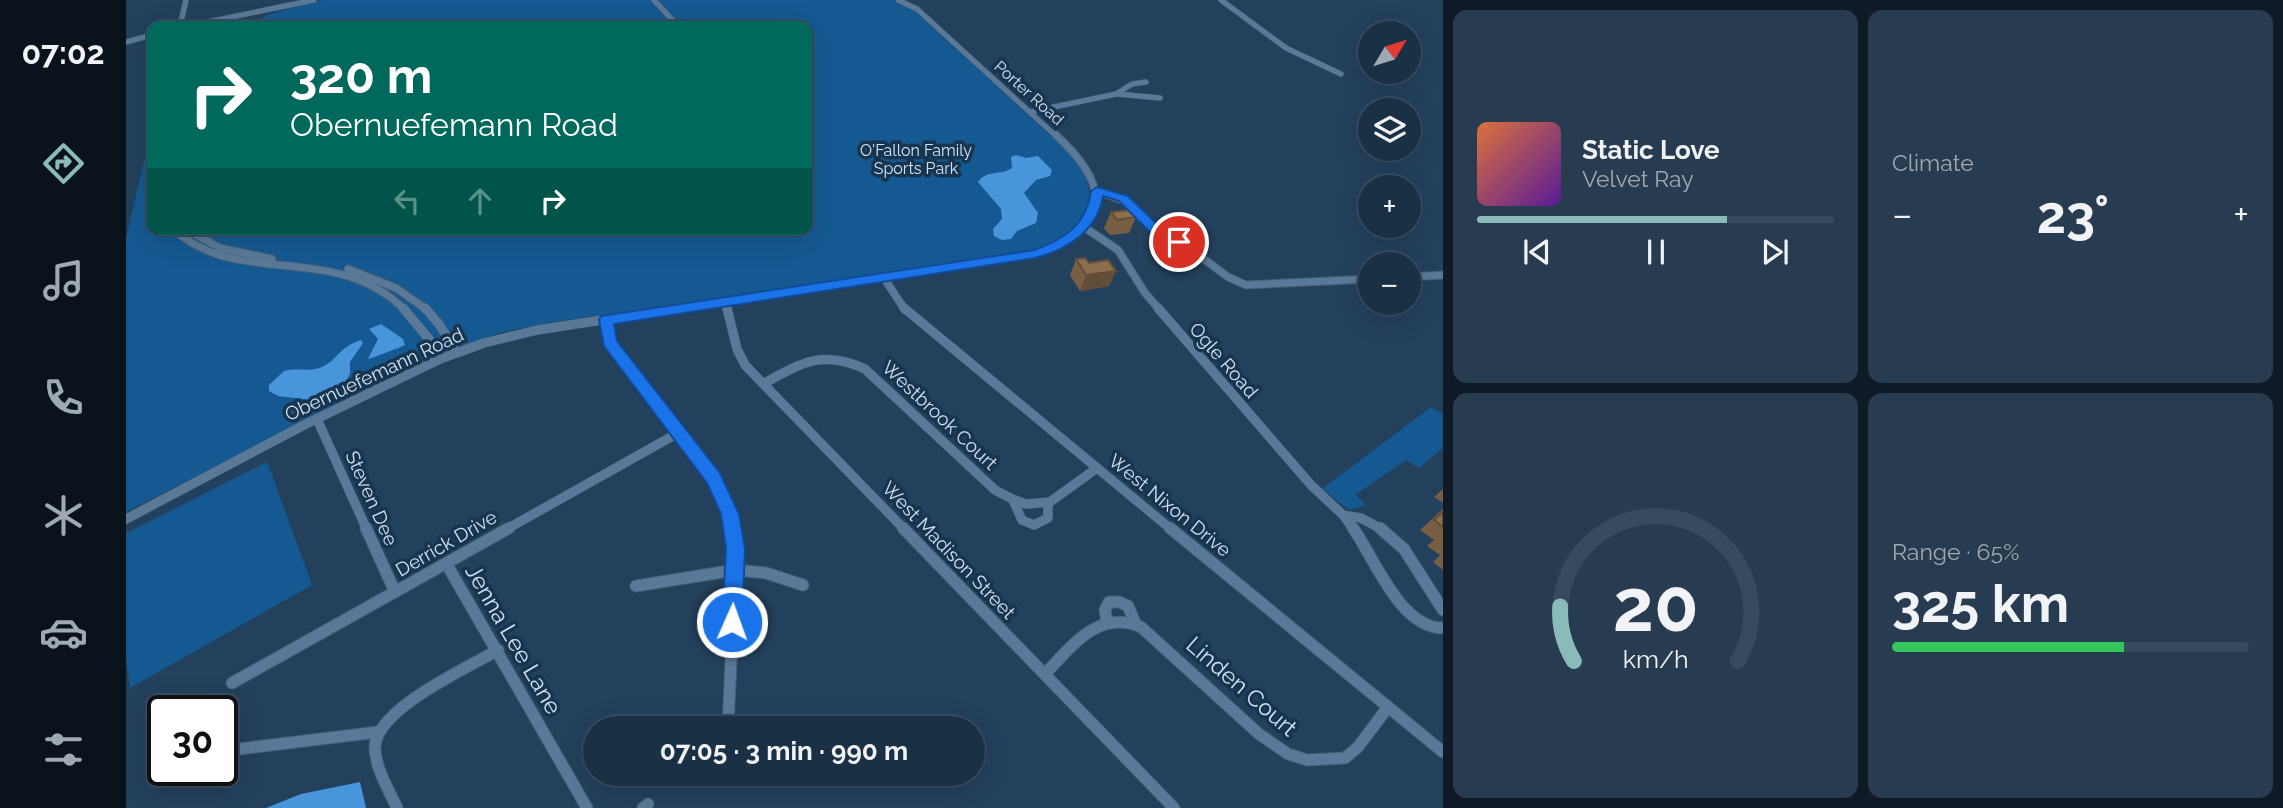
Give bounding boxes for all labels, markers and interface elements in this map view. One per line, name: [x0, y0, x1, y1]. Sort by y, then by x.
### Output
north arrow: [1358, 21, 1421, 84]
map controls: [1358, 21, 1421, 315]
text: 07:02: [21, 34, 105, 71]
text: 320 m: [290, 47, 432, 104]
icon: right: [175, 49, 266, 140]
street label: Porter Road: [990, 57, 1068, 129]
button: layers: [1358, 98, 1421, 161]
text: Obernuefemann Road: [290, 106, 618, 143]
text: Static Love: [1582, 135, 1720, 165]
icon: directions: [39, 139, 88, 188]
park label: O'Fallon Family Sports Park: [860, 141, 972, 178]
text: Climate: [1892, 149, 1974, 176]
text: Velvet Ray: [1582, 165, 1694, 192]
button: +: [1358, 175, 1421, 238]
icon: left: [388, 182, 426, 220]
icon: ahead: [461, 182, 499, 220]
icon: right: [534, 182, 572, 220]
text: 23°: [2037, 184, 2109, 245]
text: −: [1892, 192, 1912, 237]
text: +: [2233, 192, 2249, 237]
pin: [1149, 212, 1209, 272]
icon: arrive: [1160, 223, 1198, 261]
icon: previous: [1518, 233, 1556, 271]
icon: pause: [1637, 233, 1675, 271]
icon: next: [1756, 233, 1794, 271]
button: −: [1358, 252, 1421, 315]
icon: music: [39, 256, 88, 305]
street label: Ogle Road: [1185, 318, 1263, 402]
street label: Obernuefemann Road: [281, 323, 467, 425]
street label: Westbrook Court: [878, 356, 1003, 474]
icon: phone: [39, 373, 88, 422]
street label: Steven Dee: [341, 447, 403, 549]
street label: West Nixon Drive: [1105, 449, 1235, 561]
street label: West Madison Street: [878, 477, 1021, 624]
icon: climate: [39, 491, 88, 540]
street label: Derrick Drive: [392, 505, 500, 581]
text: Range · 65%: [1892, 538, 2019, 565]
street label: Jenna Lee Lane: [460, 559, 568, 719]
text: 20: [1613, 564, 1698, 649]
text: 325 km: [1892, 573, 2069, 634]
position arrow: [695, 585, 769, 659]
icon: car: [39, 608, 88, 657]
street label: Linden Court: [1181, 631, 1303, 742]
text: km/h: [1623, 644, 1688, 674]
speed limit sign: 30: [147, 695, 238, 786]
icon: filters: [39, 725, 88, 774]
text: 07:05 · 3 min · 990 m: [660, 736, 908, 766]

